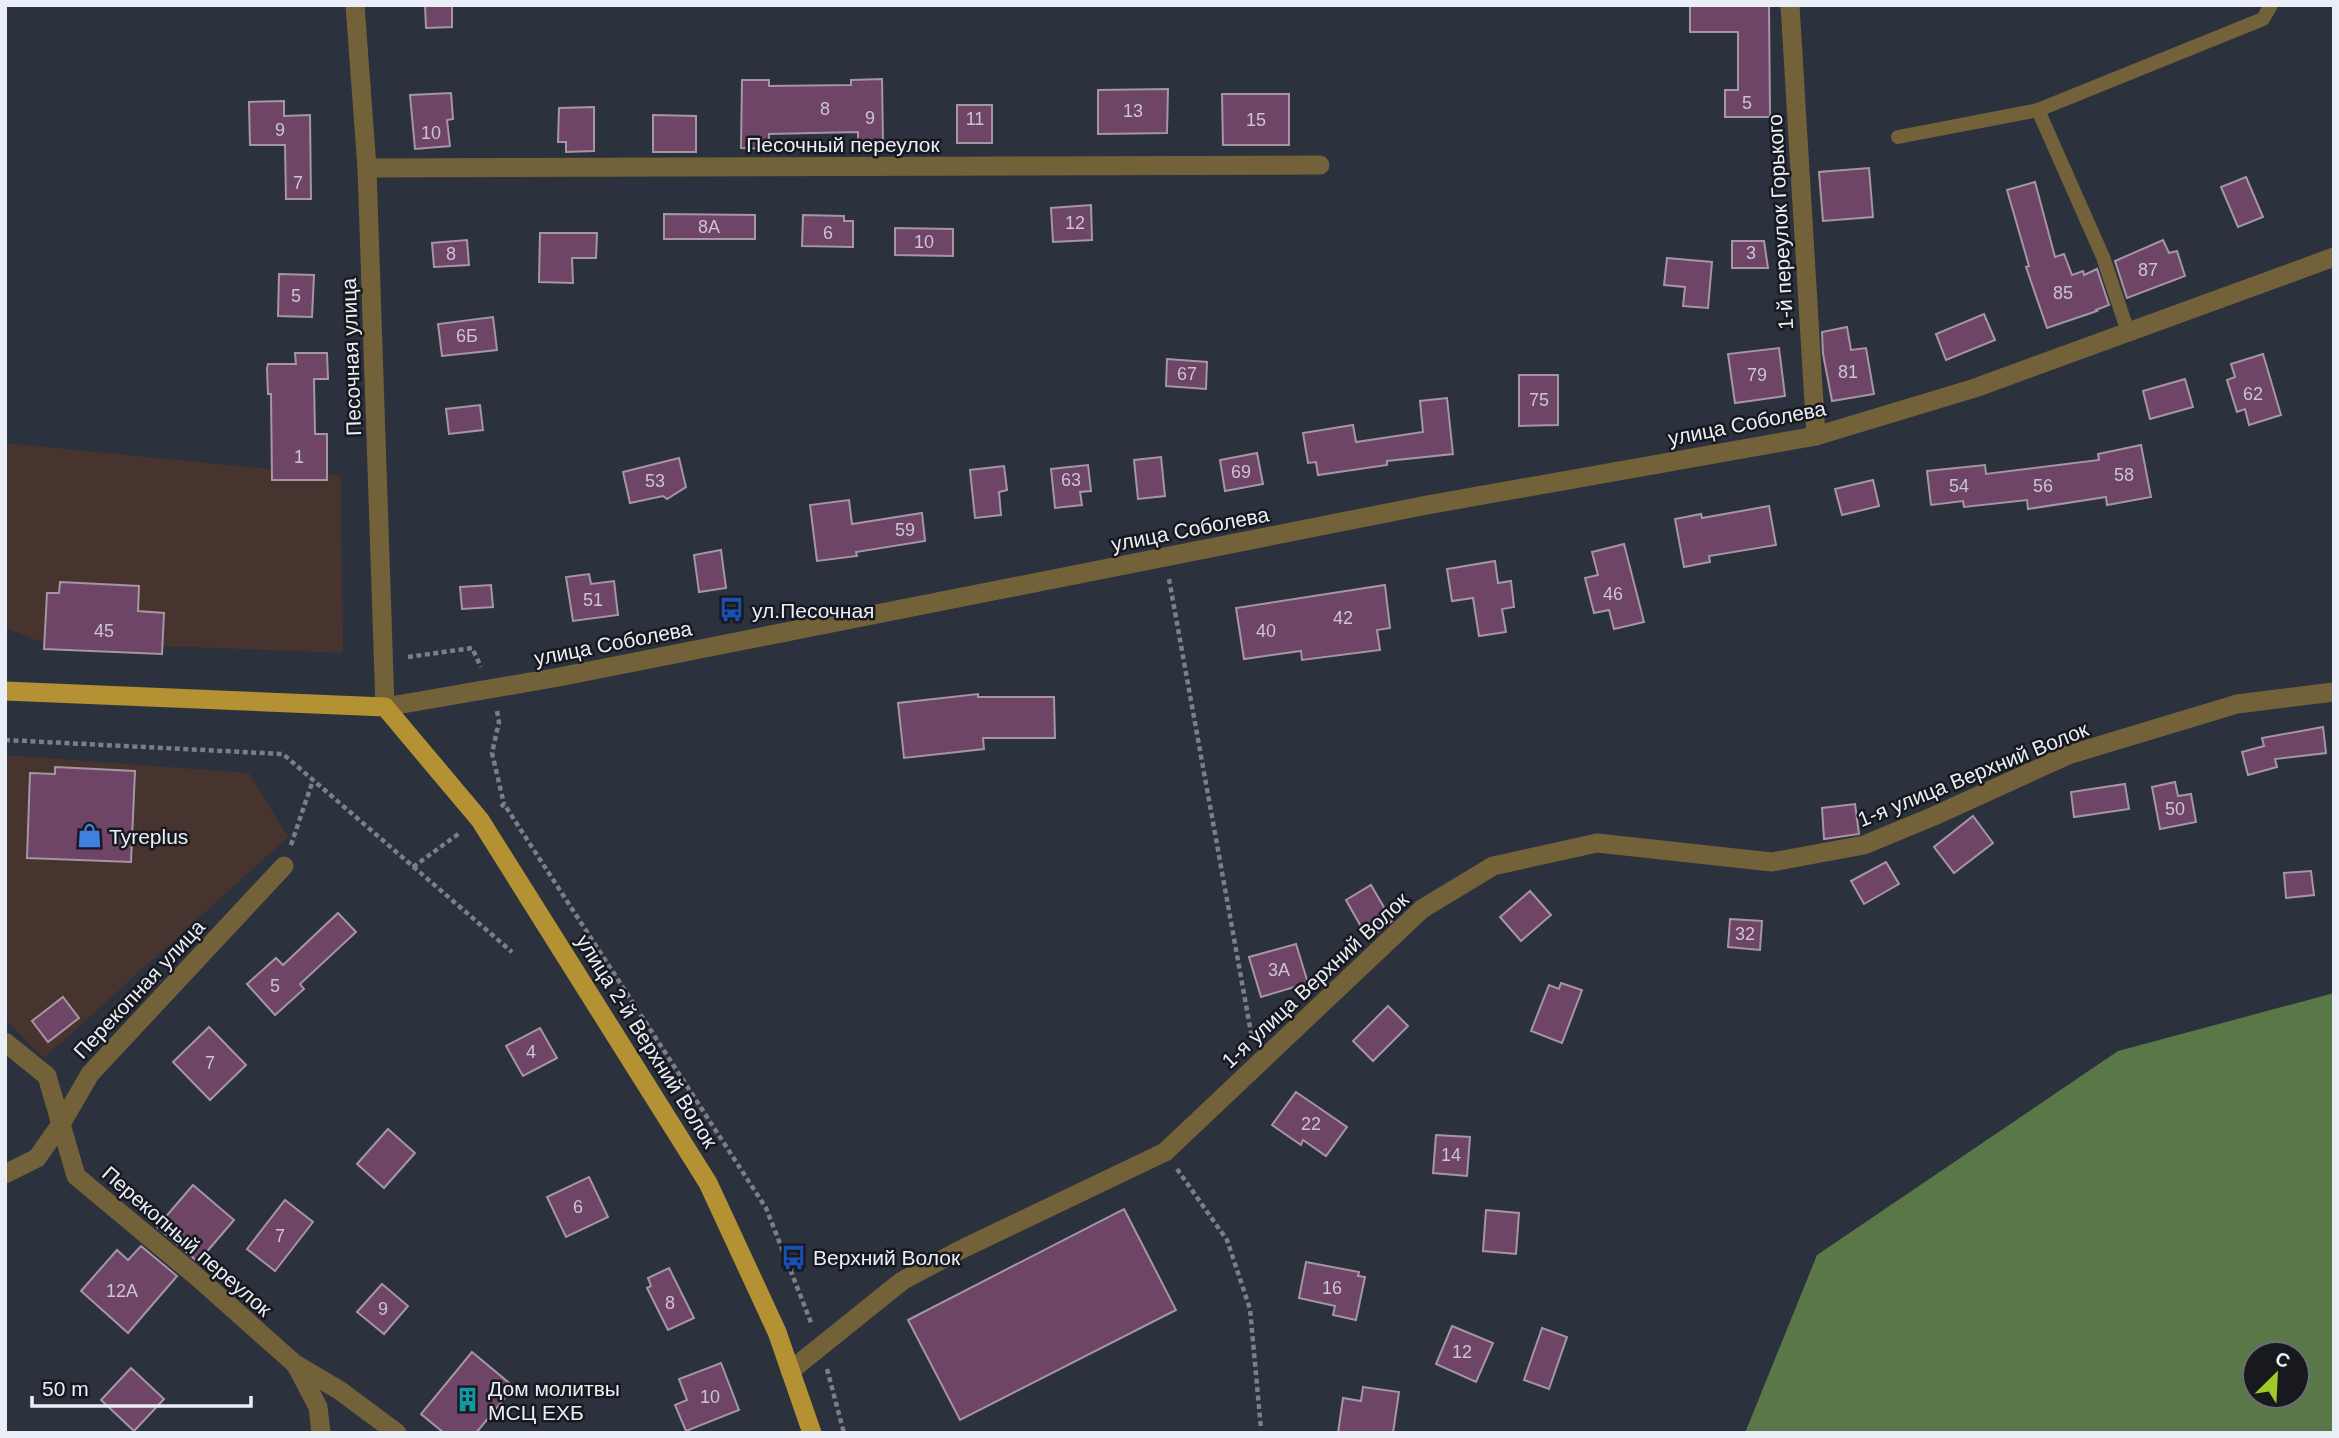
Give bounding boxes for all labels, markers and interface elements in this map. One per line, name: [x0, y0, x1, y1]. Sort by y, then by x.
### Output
house number: 5: [1742, 93, 1752, 113]
house number: 8: [820, 99, 830, 119]
house number: 13: [1123, 101, 1143, 121]
house number: 9: [865, 108, 875, 128]
house number: 11: [966, 109, 984, 129]
house number: 15: [1246, 110, 1266, 130]
street label: 1-й переулок Горького: [1763, 114, 1797, 330]
house number: 9: [275, 120, 285, 140]
house number: 10: [421, 123, 441, 143]
street label: Песочный переулок: [746, 133, 941, 156]
house number: 7: [293, 173, 303, 193]
house number: 12: [1065, 213, 1085, 233]
house number: 8А: [698, 217, 720, 237]
house number: 6: [823, 223, 833, 243]
house number: 10: [914, 232, 934, 252]
house number: 3: [1746, 243, 1756, 263]
house number: 8: [446, 244, 456, 264]
house number: 87: [2138, 260, 2158, 280]
street label: Песочная улица: [337, 277, 365, 436]
house number: 85: [2053, 283, 2073, 303]
house number: 5: [291, 286, 301, 306]
house number: 6Б: [456, 326, 478, 346]
house number: 81: [1838, 362, 1858, 382]
house number: 67: [1177, 364, 1197, 384]
house number: 79: [1747, 365, 1767, 385]
house number: 62: [2243, 384, 2263, 404]
house number: 75: [1529, 390, 1549, 410]
street label: улица Соболева: [1666, 396, 1828, 450]
house number: 1: [294, 447, 304, 467]
house number: 69: [1231, 462, 1251, 482]
house number: 58: [2114, 465, 2134, 485]
house number: 63: [1061, 470, 1081, 490]
house number: 53: [645, 471, 665, 491]
house number: 54: [1949, 476, 1969, 496]
house number: 56: [2033, 476, 2053, 496]
street label: улица Соболева: [1109, 502, 1271, 556]
house number: 59: [895, 520, 915, 540]
house number: 46: [1603, 584, 1623, 604]
house number: 51: [583, 590, 603, 610]
bus stop icon: ул.Песочная: [718, 596, 746, 624]
place label: ул.Песочная: [752, 599, 874, 622]
house number: 42: [1333, 608, 1353, 628]
street label: улица Соболева: [532, 616, 694, 670]
house number: 45: [94, 621, 114, 641]
house number: 40: [1256, 621, 1276, 641]
street label: 1-я улица Верхний Волок: [1854, 717, 2092, 831]
house number: 50: [2165, 799, 2185, 819]
shop icon: Tyreplus: [75, 822, 103, 850]
place label: Tyreplus: [109, 825, 188, 848]
street label: 1-я улица Верхний Волок: [1217, 887, 1414, 1072]
street label: Перекопная улица: [69, 915, 209, 1063]
house number: 32: [1735, 924, 1755, 944]
street label: улица 2-й Верхний Волок: [572, 930, 723, 1152]
house number: 3А: [1268, 960, 1290, 980]
house number: 5: [270, 976, 280, 996]
house number: 4: [526, 1042, 536, 1062]
house number: 7: [205, 1053, 215, 1073]
house number: 22: [1301, 1114, 1321, 1134]
house number: 14: [1441, 1145, 1461, 1165]
street label: Перекопный переулок: [98, 1161, 277, 1321]
house number: 6: [573, 1197, 583, 1217]
house number: 7: [275, 1226, 285, 1246]
bus stop icon: Верхний Волок: [779, 1243, 807, 1271]
place label: Верхний Волок: [813, 1246, 961, 1269]
house number: 16: [1322, 1278, 1342, 1298]
house number: 12А: [106, 1281, 138, 1301]
house number: 8: [665, 1293, 675, 1313]
house number: 9: [378, 1299, 388, 1319]
north arrow: [2241, 1340, 2311, 1410]
house number: 12: [1452, 1342, 1472, 1362]
text: С: [2272, 1348, 2293, 1372]
scale bar: [32, 1364, 250, 1408]
text: 50 m: [42, 1377, 89, 1400]
place label: Дом молитвы МСЦ ЕХБ: [488, 1377, 620, 1424]
building icon: Дом молитвы МСЦ ЕХБ: [454, 1386, 482, 1414]
house number: 10: [700, 1387, 720, 1407]

